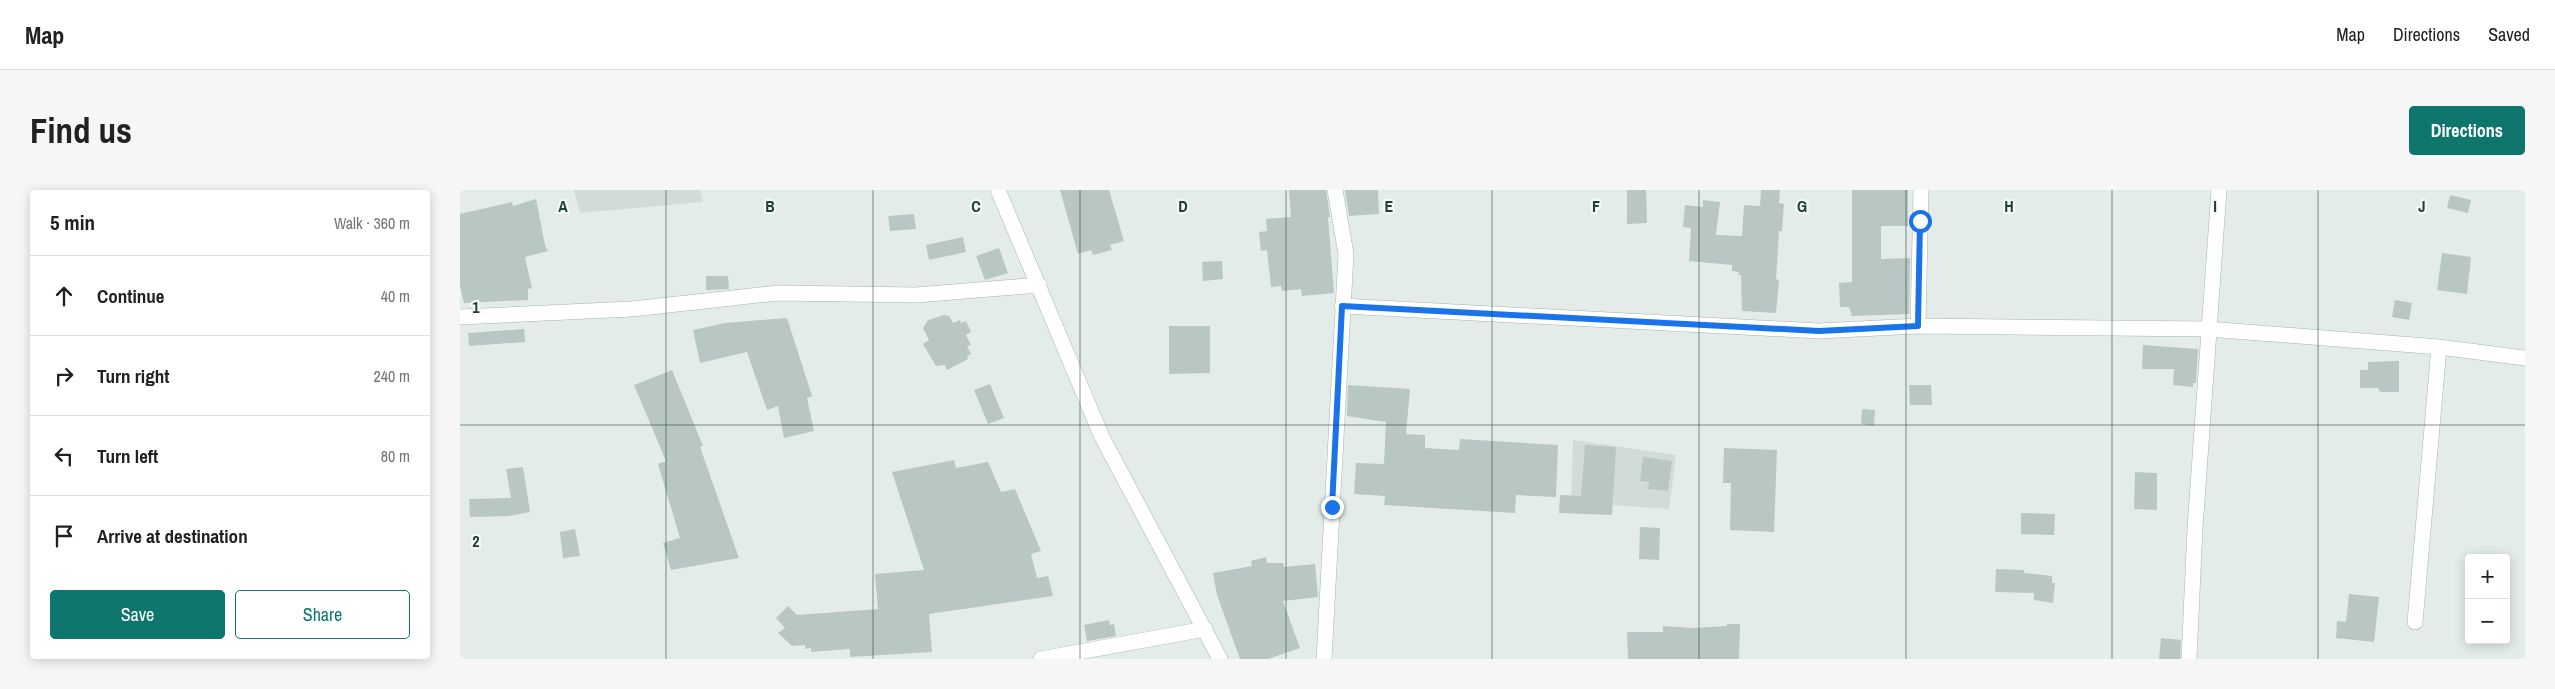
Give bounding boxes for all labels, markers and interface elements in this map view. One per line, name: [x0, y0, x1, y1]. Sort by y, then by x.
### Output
text: Map: [25, 19, 64, 51]
text: Map: [2336, 22, 2365, 47]
text: Directions: [2393, 22, 2460, 47]
text: Saved: [2488, 22, 2530, 47]
button: Directions: [2409, 106, 2525, 155]
text: Find us: [30, 107, 132, 154]
text: A: [558, 195, 568, 217]
text: B: [765, 195, 775, 217]
text: C: [971, 195, 981, 217]
text: D: [1178, 195, 1188, 217]
text: E: [1385, 195, 1394, 217]
text: F: [1592, 195, 1600, 217]
text: G: [1797, 195, 1807, 217]
text: H: [2004, 195, 2014, 217]
text: I: [2213, 195, 2217, 217]
text: J: [2418, 195, 2426, 217]
text: 5 min: [50, 208, 95, 237]
route start: [1909, 210, 1932, 233]
text: Walk · 360 m: [334, 212, 410, 234]
icon: ahead: [50, 282, 78, 310]
text: Continue: [97, 283, 165, 309]
text: 40 m: [381, 285, 410, 307]
text: 1: [472, 296, 480, 318]
icon: right: [50, 362, 78, 390]
text: Turn right: [97, 363, 169, 389]
text: 240 m: [374, 365, 410, 387]
icon: left: [50, 442, 78, 470]
text: Turn left: [97, 443, 158, 469]
text: 80 m: [381, 445, 410, 467]
route end: [1321, 496, 1344, 519]
icon: arrive: [50, 522, 78, 550]
text: Arrive at destination: [97, 523, 248, 549]
text: 2: [472, 530, 480, 552]
map controls: [2465, 554, 2510, 644]
button: +: [2465, 554, 2510, 599]
button: Save: [50, 590, 225, 639]
button: Share: [235, 590, 410, 639]
button: −: [2465, 599, 2510, 644]

